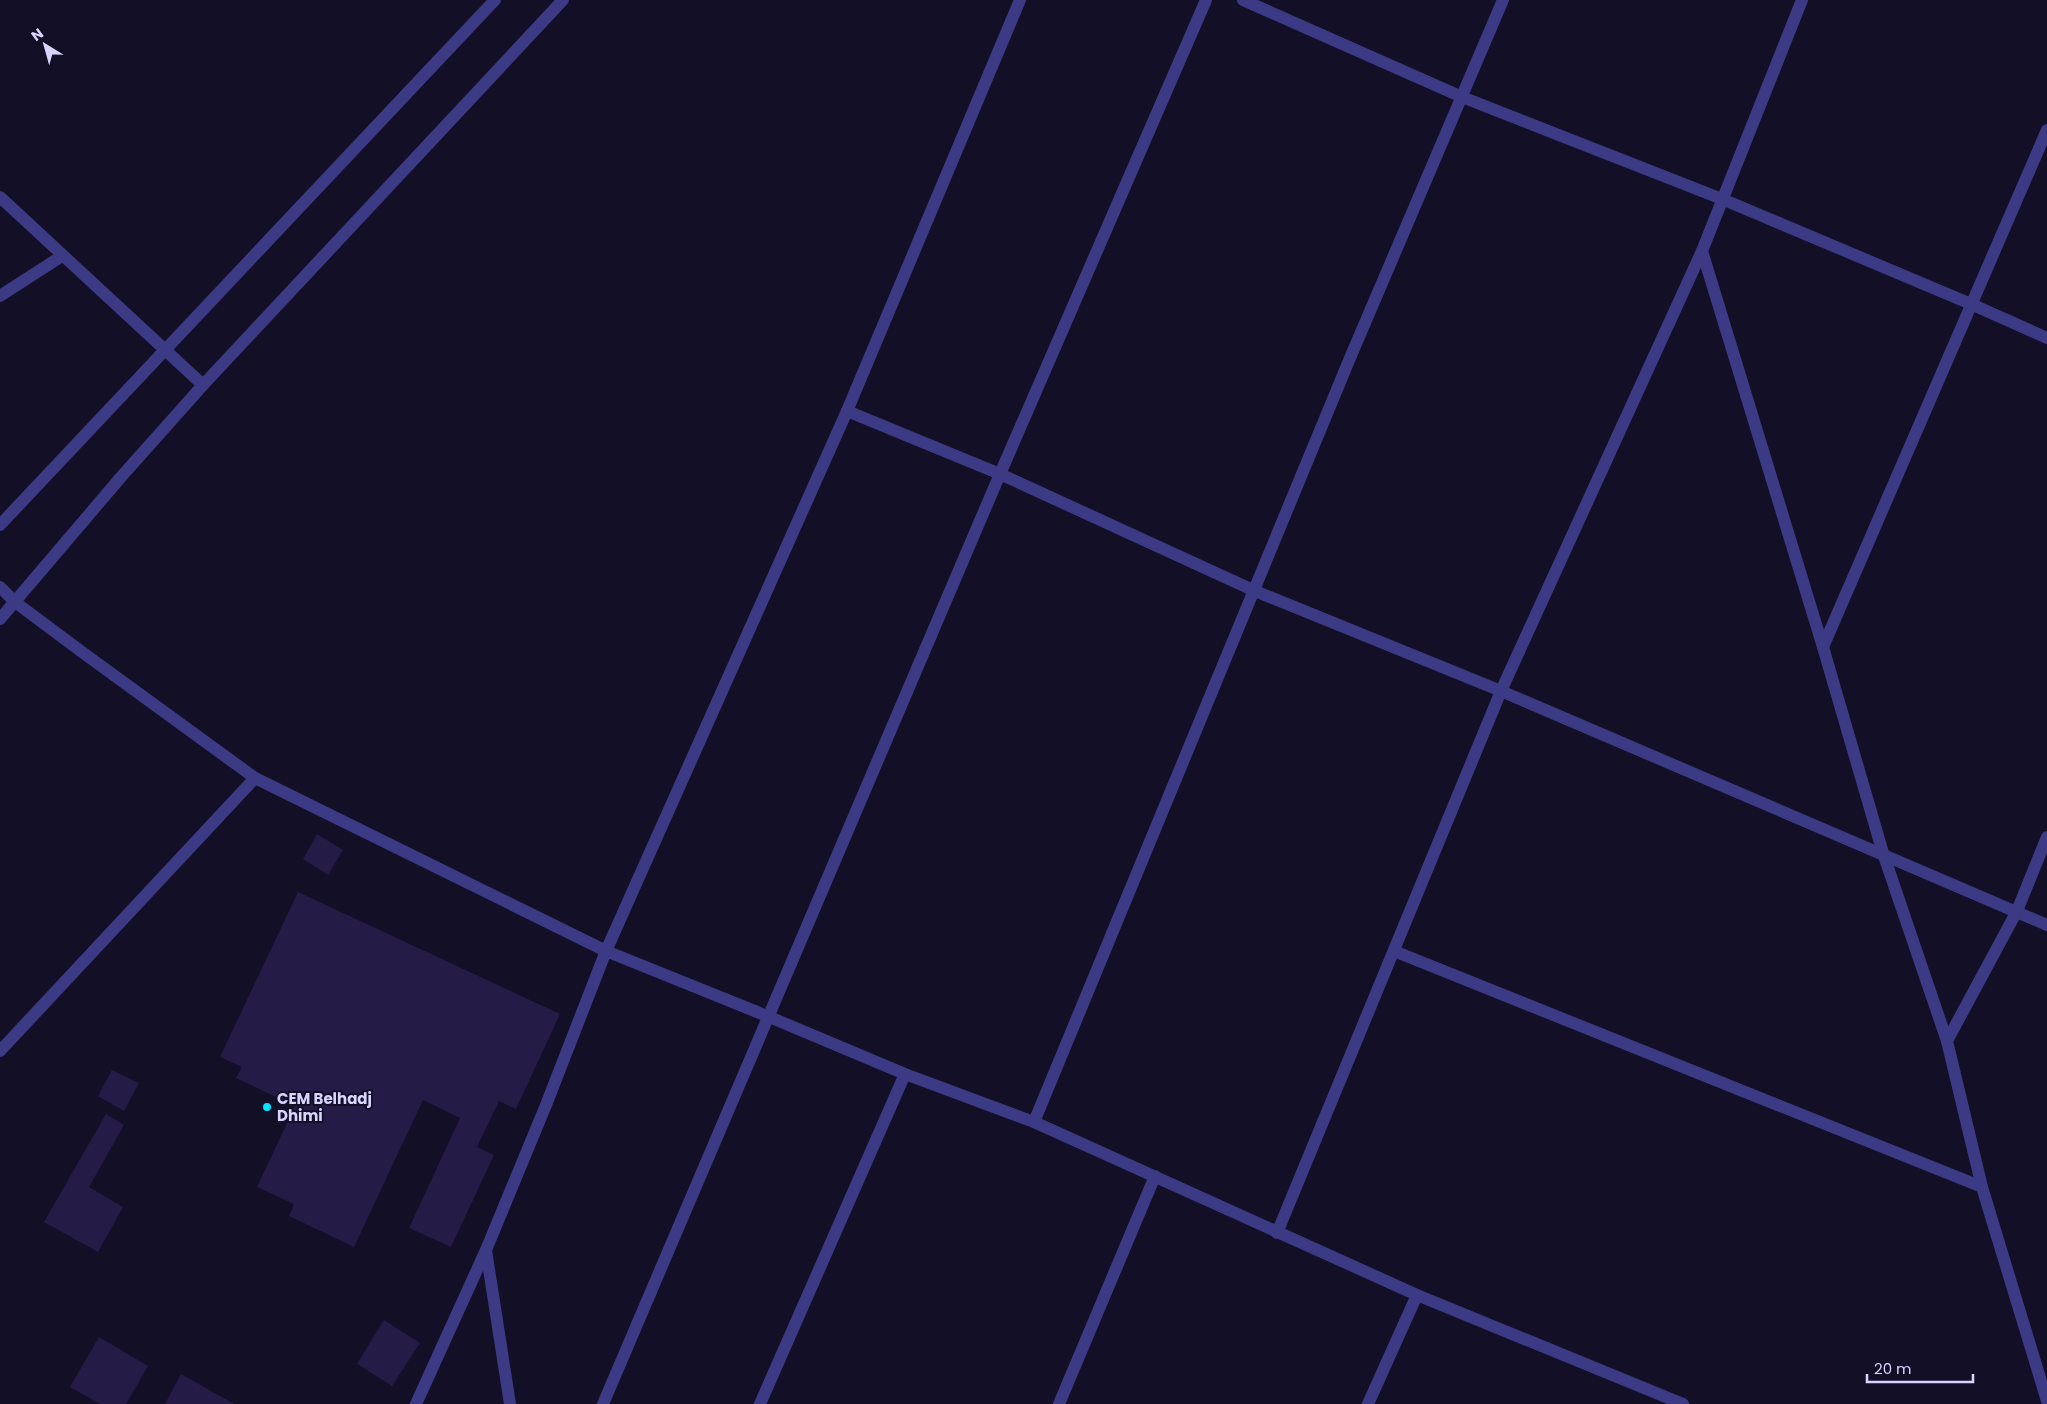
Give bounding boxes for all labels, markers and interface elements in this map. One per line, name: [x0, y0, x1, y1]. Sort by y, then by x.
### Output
north arrow: [20, 20, 70, 70]
text: N: [27, 23, 47, 46]
place label: CEM Belhadj Dhimi: [277, 1088, 372, 1126]
marker: CEM Belhadj Dhimi: [261, 1101, 273, 1113]
scale bar: [1867, 1352, 1973, 1384]
text: 20 m: [1874, 1358, 1912, 1379]

